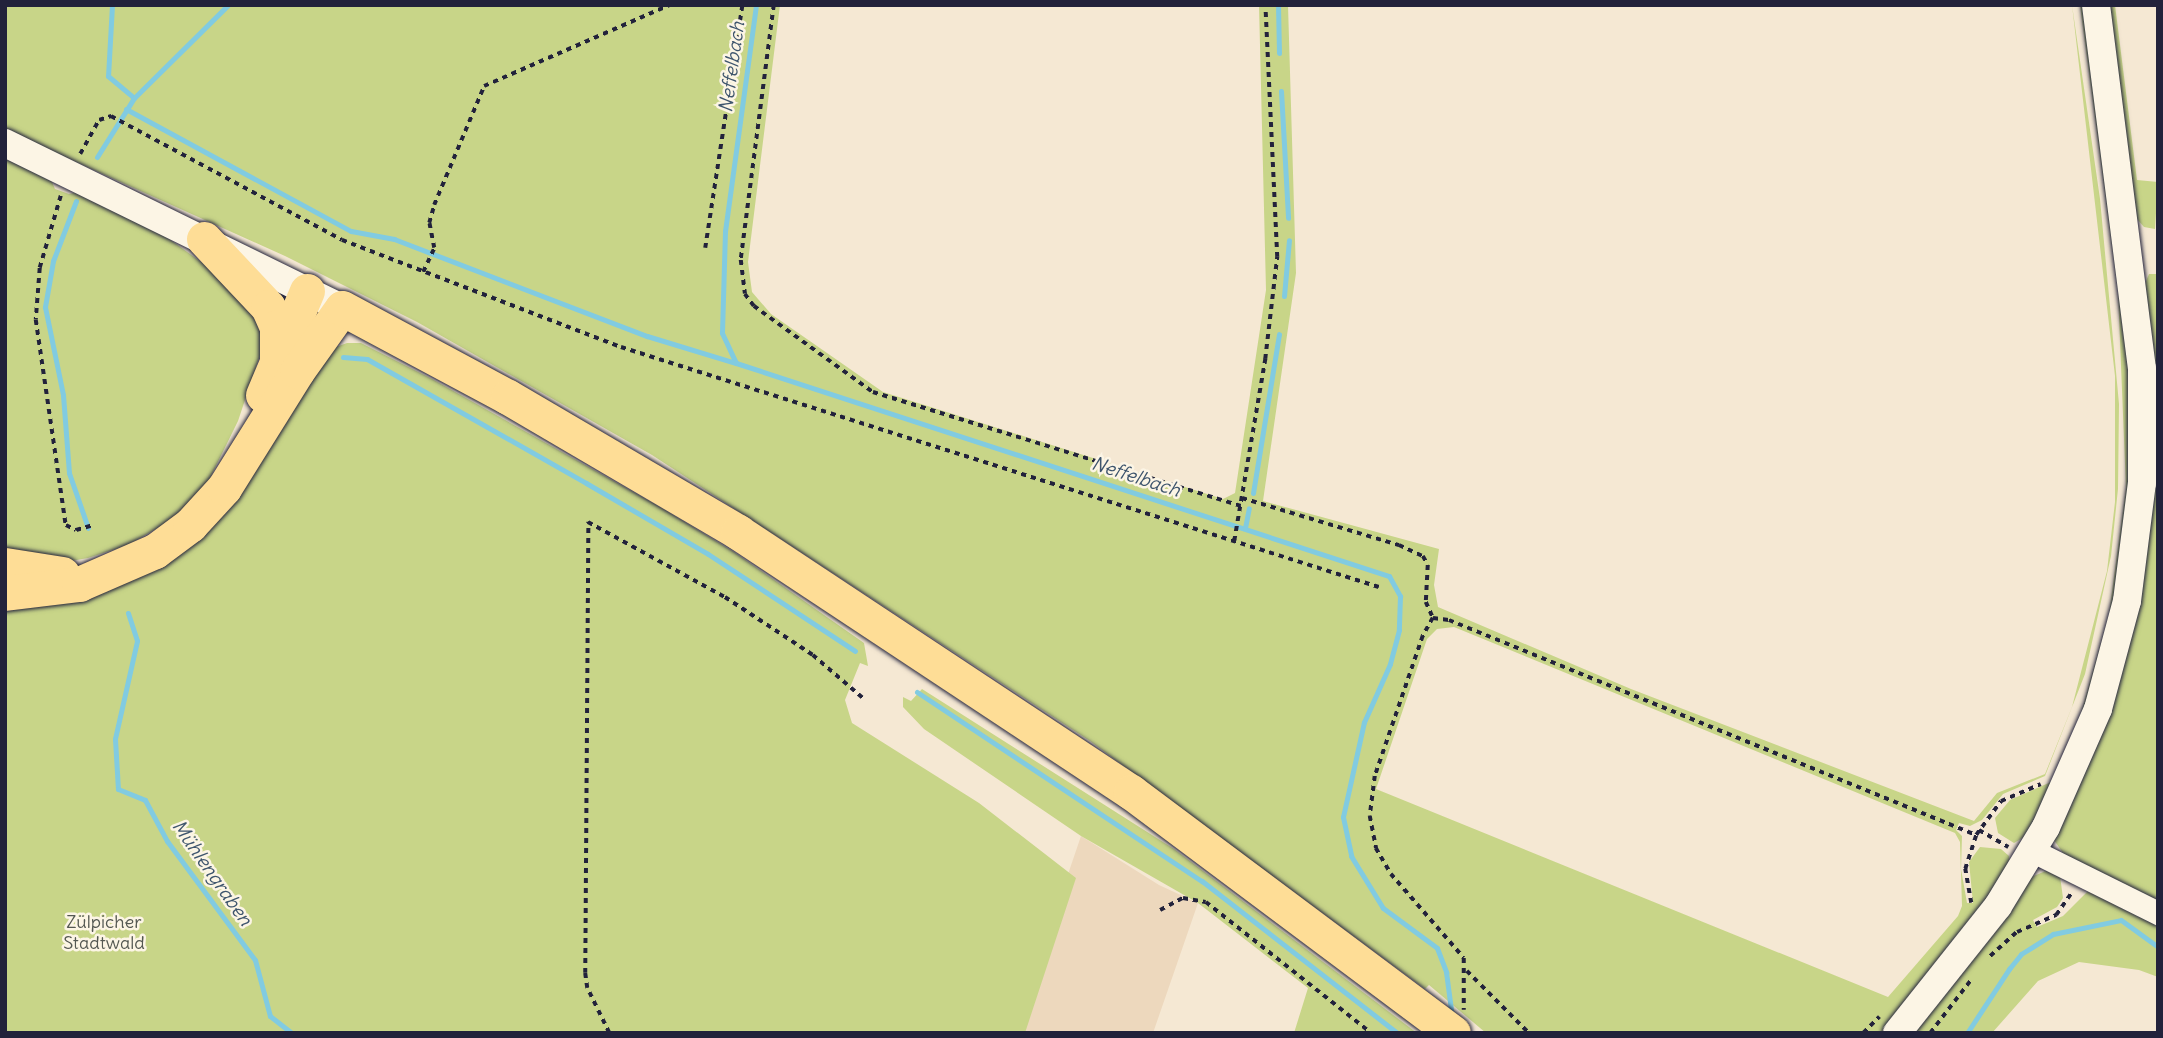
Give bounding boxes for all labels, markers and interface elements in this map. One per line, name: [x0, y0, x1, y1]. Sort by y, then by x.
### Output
water label: Neffelbach: [714, 20, 750, 114]
water label: Neffelbach: [1089, 452, 1183, 502]
water label: Mühlengraben: [167, 816, 257, 930]
park label: Zülpicher Stadtwald: [63, 912, 145, 954]

